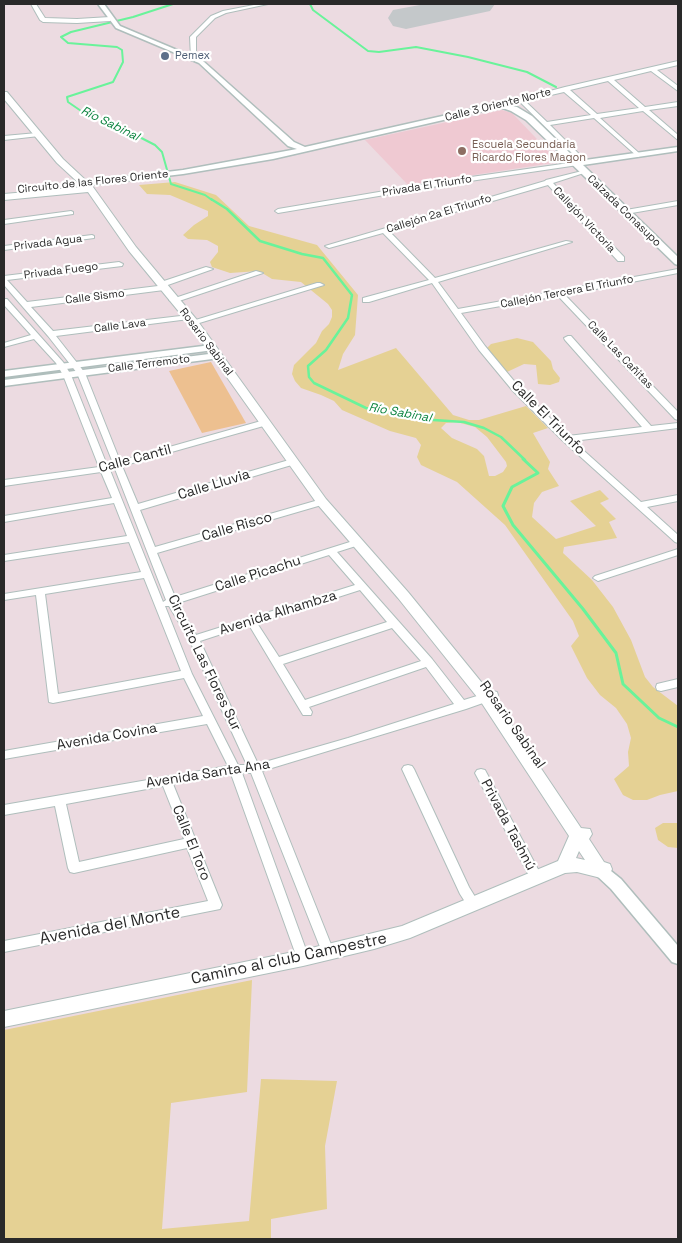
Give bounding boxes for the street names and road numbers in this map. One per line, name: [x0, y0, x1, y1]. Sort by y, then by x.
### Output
street label: Calle 3 Oriente Norte: [444, 85, 552, 125]
street label: Circuito de las Flores Oriente: [17, 168, 169, 196]
street label: Privada El Triunfo: [381, 172, 473, 200]
street label: Calzada Conasupo: [584, 172, 664, 250]
street label: Callejón Victoria: [550, 184, 618, 256]
street label: Callejón 2a El Triunfo: [385, 192, 493, 236]
street label: Privada Agua: [13, 232, 83, 254]
street label: Privada Fuego: [23, 260, 99, 282]
street label: Callejón Tercera El Triunfo: [499, 273, 635, 311]
street label: Calle Sismo: [65, 287, 125, 307]
street label: Rosario Sabinal: [176, 306, 236, 378]
street label: Calle Lava: [93, 316, 147, 336]
street label: Calle Las Cañitas: [584, 318, 656, 392]
street label: Calle Terremoto: [107, 352, 191, 376]
street label: Calle El Triunfo: [507, 377, 589, 459]
street label: Calle Cantil: [97, 441, 173, 477]
street label: Calle Lluvia: [176, 466, 252, 504]
street label: Calle Risco: [200, 509, 274, 545]
street label: Calle Picachu: [213, 552, 303, 596]
street label: Avenida Alhambza: [217, 587, 339, 639]
street label: Circuito Las Flores Sur: [164, 592, 244, 734]
street label: Rosario Sabinal: [476, 678, 548, 772]
street label: Avenida Covina: [55, 720, 159, 754]
street label: Avenida Santa Ana: [145, 756, 271, 792]
street label: Privada Tashnú: [477, 776, 539, 874]
street label: Calle El Toro: [168, 803, 214, 883]
street label: Avenida del Monte: [38, 903, 182, 949]
street label: Camino al club Campestre: [189, 929, 389, 989]

